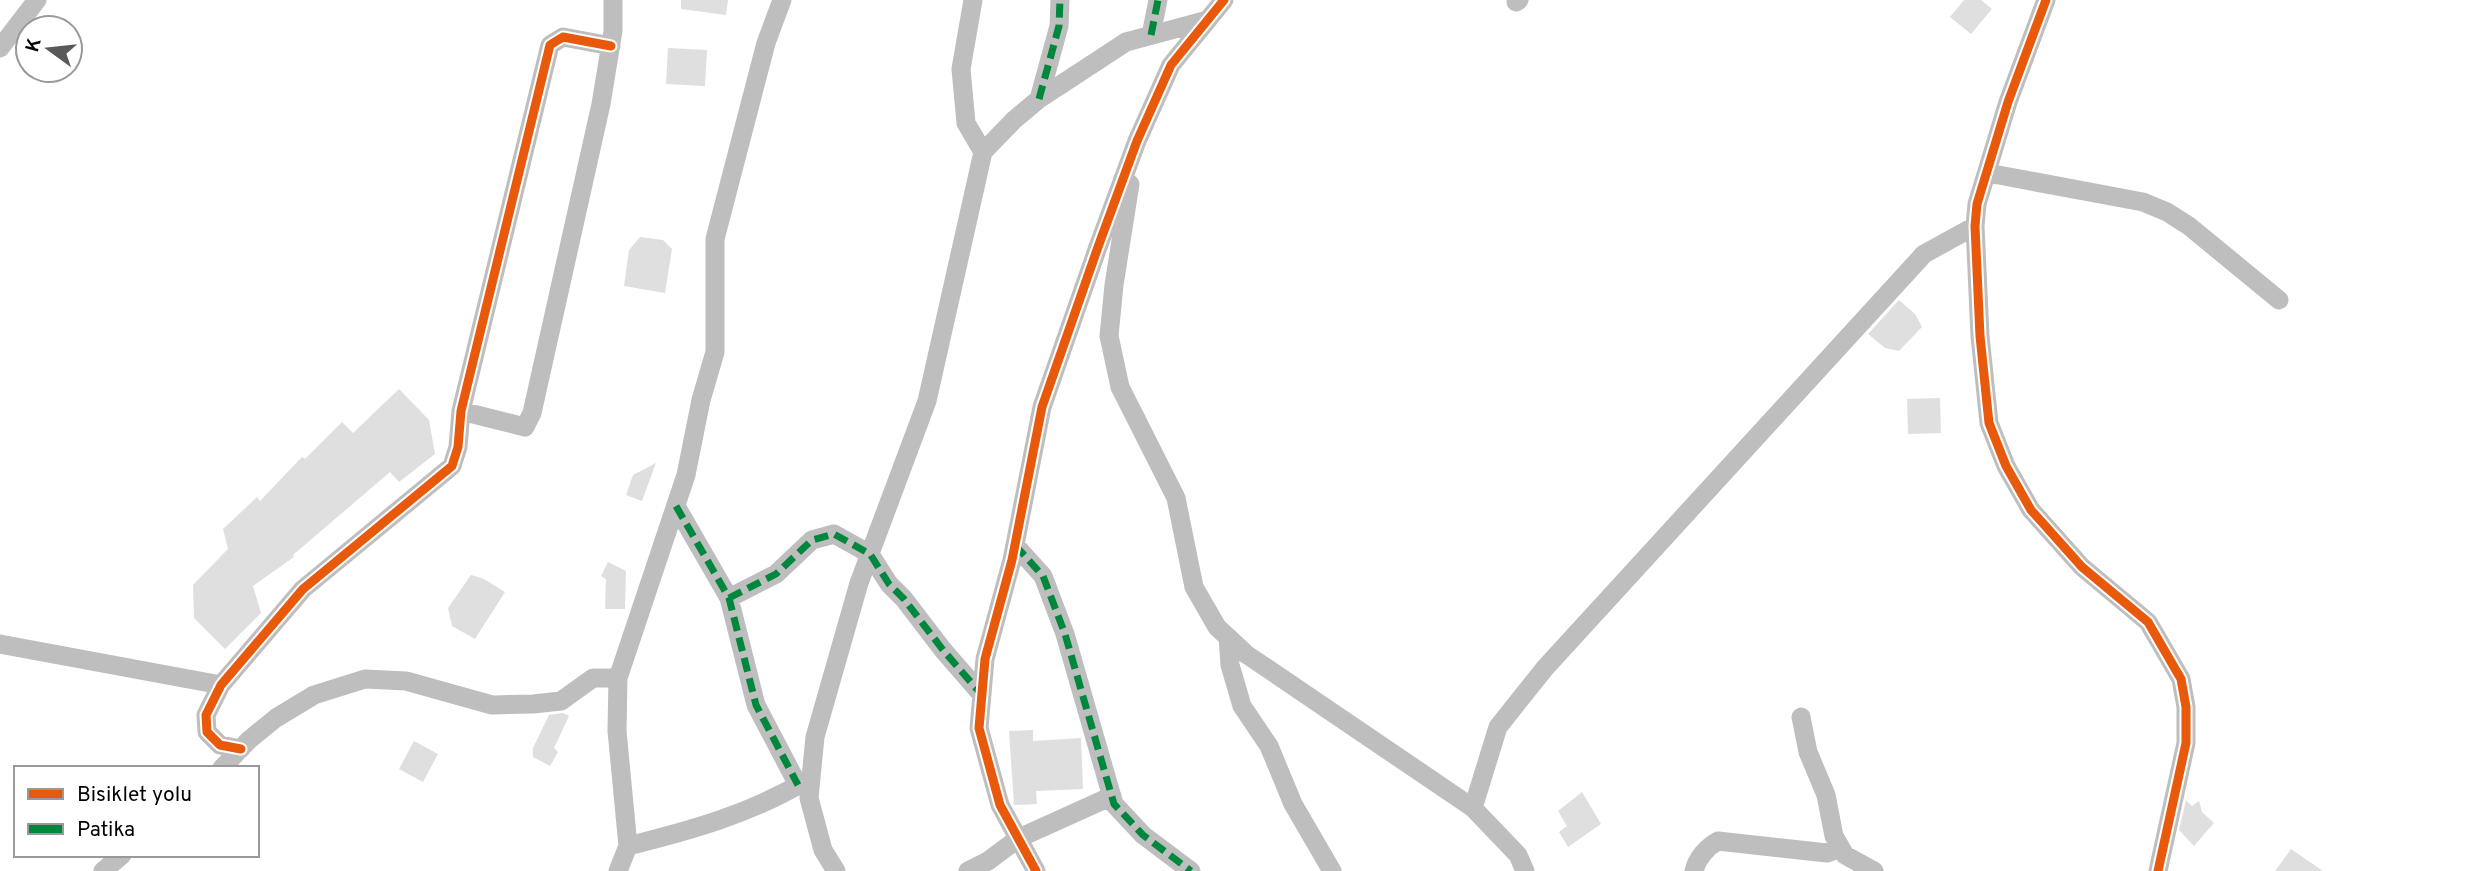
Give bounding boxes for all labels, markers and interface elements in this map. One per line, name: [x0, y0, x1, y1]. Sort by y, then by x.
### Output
north arrow: [14, 14, 84, 84]
text: K: [21, 36, 48, 55]
legend: [14, 766, 259, 857]
text: Bisiklet yolu: [77, 782, 192, 809]
text: Patika: [77, 817, 135, 844]

